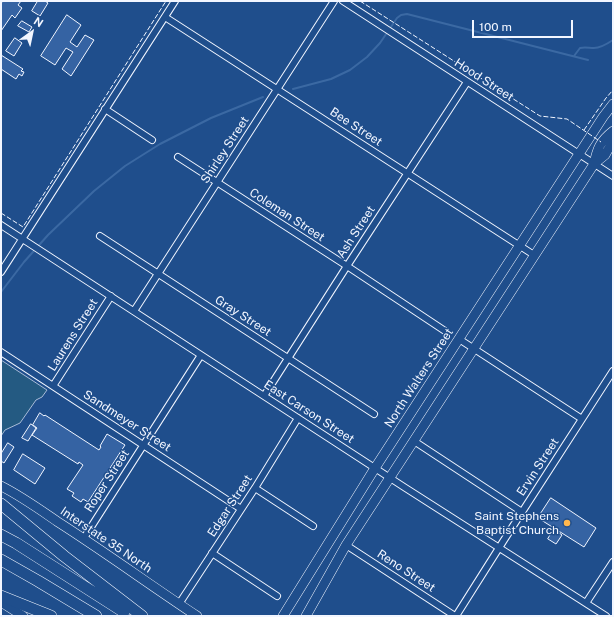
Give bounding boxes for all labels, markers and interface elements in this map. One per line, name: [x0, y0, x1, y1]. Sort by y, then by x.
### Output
north arrow: [12, 12, 52, 52]
scale bar: [474, 12, 575, 38]
text: N: [32, 15, 45, 29]
text: 100 m: [479, 20, 512, 34]
street label: Hood Street: [452, 55, 516, 105]
street label: Bee Street: [327, 105, 385, 149]
street label: Shirley Street: [198, 114, 252, 186]
street label: Coleman Street: [247, 185, 327, 245]
street label: Ash Street: [334, 203, 378, 261]
street label: Gray Street: [212, 293, 274, 339]
street label: Laurens Street: [45, 296, 101, 374]
street label: North Walters Street: [382, 326, 456, 430]
street label: East Carson Street: [261, 377, 357, 447]
street label: Sandmeyer Street: [80, 387, 174, 455]
street label: Ervin Street: [514, 435, 562, 499]
street label: Roper Street: [82, 447, 132, 515]
street label: Edgar Street: [205, 472, 255, 540]
street label: Interstate 35 North: [58, 504, 154, 576]
place label: Saint Stephens Baptist Church: [474, 509, 559, 537]
marker: Saint Stephens Baptist Church: [562, 518, 572, 528]
street label: Reno Street: [374, 547, 438, 595]

